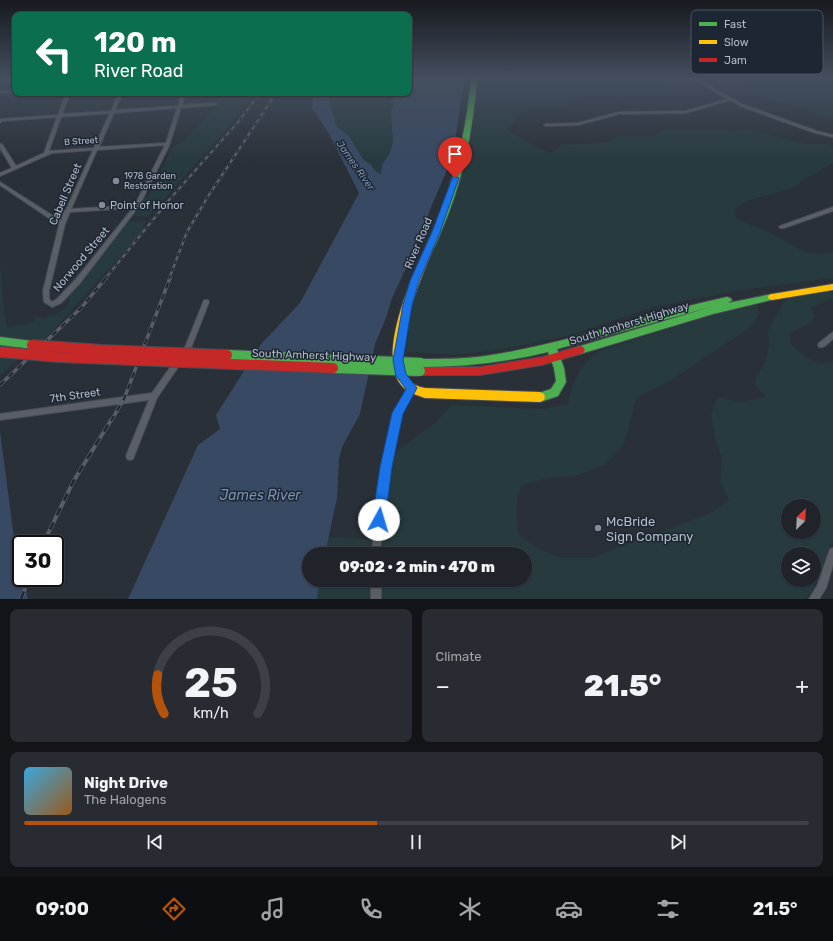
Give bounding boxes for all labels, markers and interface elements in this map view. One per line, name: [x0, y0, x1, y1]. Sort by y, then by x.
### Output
legend: [691, 10, 823, 74]
text: Fast: [724, 18, 747, 31]
text: 120 m: [94, 26, 177, 59]
icon: left: [28, 28, 80, 80]
text: Slow: [724, 36, 749, 49]
text: Jam: [724, 54, 747, 67]
text: River Road: [94, 60, 183, 82]
street label: B Street: [64, 135, 99, 147]
pin: [438, 137, 472, 178]
water label: James River: [334, 138, 377, 194]
icon: arrive: [444, 143, 466, 165]
street label: Cabell Street: [47, 161, 85, 227]
place label: 1978 Garden Restoration: [124, 171, 176, 191]
marker: 1978 Garden Restoration: [111, 176, 121, 186]
place label: Point of Honor: [110, 199, 185, 212]
marker: Point of Honor: [97, 200, 107, 210]
street label: River Road: [402, 216, 435, 271]
street label: Norwood Street: [51, 224, 113, 294]
street label: South Amherst Highway: [568, 299, 691, 348]
street label: South Amherst Highway: [252, 347, 376, 364]
street label: 7th Street: [49, 385, 102, 405]
water label: James River: [219, 487, 301, 504]
position arrow: [358, 499, 400, 541]
north arrow: [781, 499, 821, 539]
map controls: [781, 499, 821, 587]
place label: McBride Sign Company: [606, 514, 694, 545]
marker: McBride Sign Company: [593, 523, 603, 533]
speed limit sign: 30: [12, 535, 64, 587]
button: layers: [781, 547, 821, 587]
text: 09:02 · 2 min · 470 m: [339, 558, 495, 576]
text: Climate: [436, 649, 482, 664]
text: 25: [184, 657, 238, 706]
text: 21.5°: [584, 668, 661, 704]
text: −: [436, 673, 450, 700]
text: +: [795, 673, 809, 700]
text: km/h: [193, 704, 229, 721]
text: Night Drive: [84, 774, 168, 792]
text: The Halogens: [84, 792, 166, 807]
icon: previous: [144, 831, 166, 853]
icon: pause: [405, 831, 427, 853]
icon: next: [667, 831, 689, 853]
icon: directions: [160, 895, 188, 923]
icon: music: [259, 895, 287, 923]
icon: phone: [357, 895, 385, 923]
icon: climate: [456, 895, 484, 923]
icon: car: [555, 895, 583, 923]
icon: filters: [654, 895, 682, 923]
text: 09:00: [35, 898, 89, 920]
text: 21.5°: [753, 898, 798, 920]

